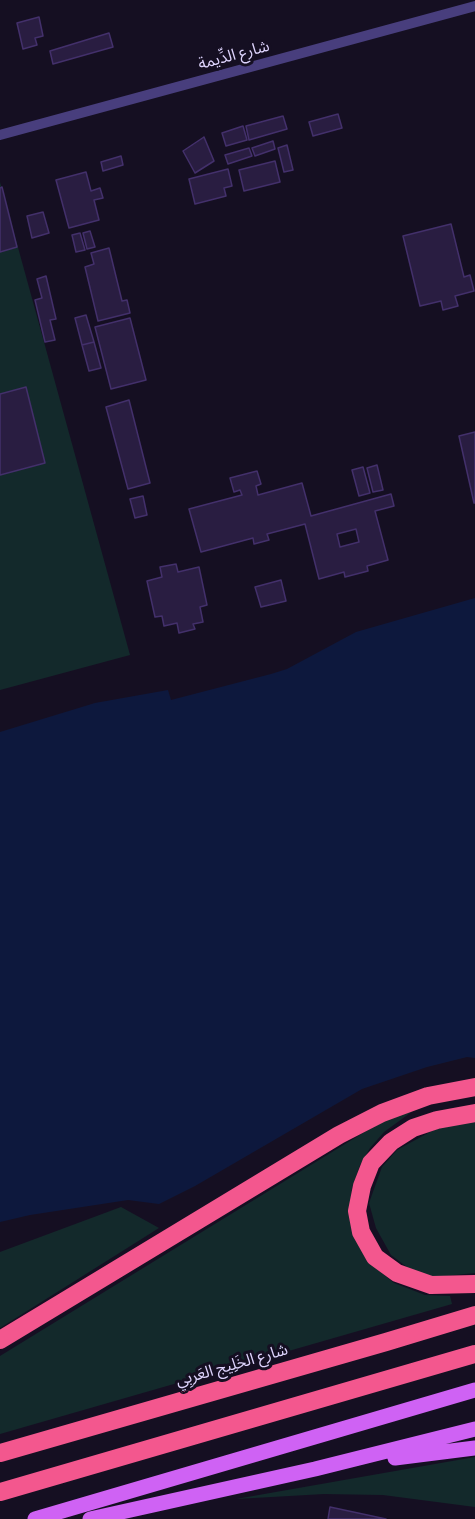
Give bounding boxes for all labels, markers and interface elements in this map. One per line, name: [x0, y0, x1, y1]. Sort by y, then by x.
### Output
street label: شارع الدِّيمة: [196, 37, 272, 75]
street label: شارع الخَلِيج العَربِي: [174, 1341, 290, 1391]

